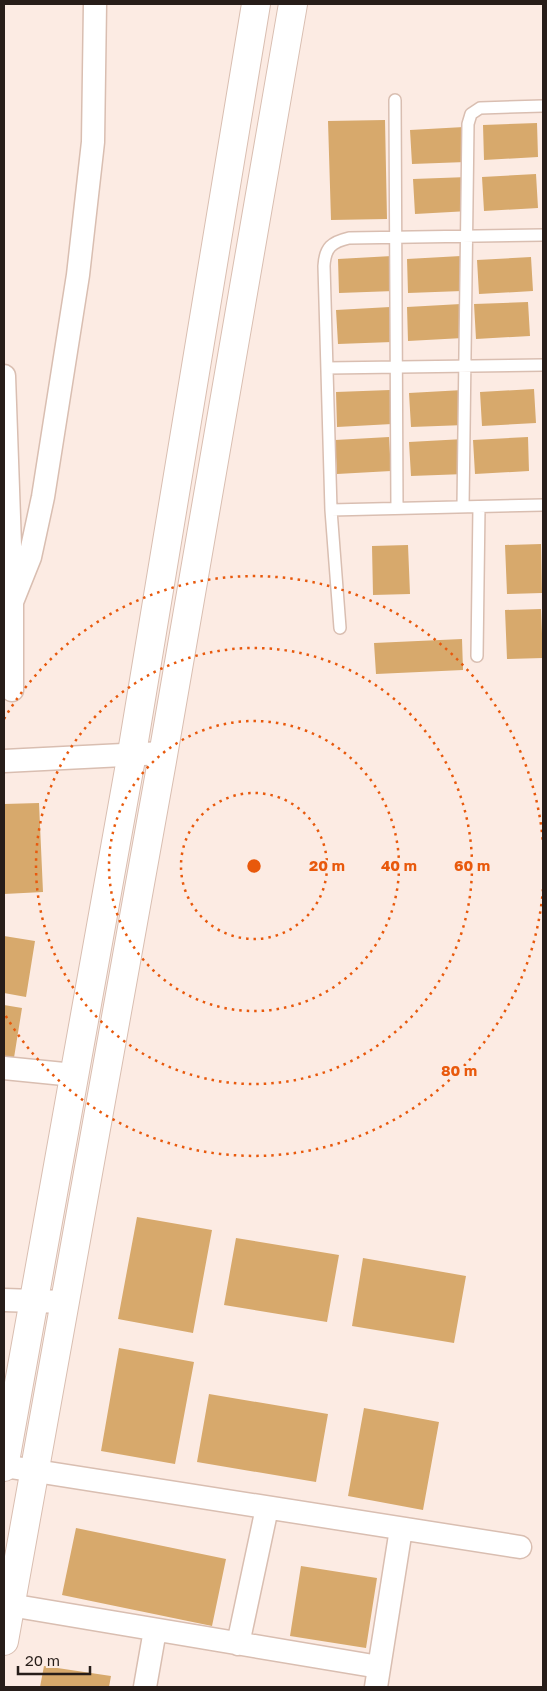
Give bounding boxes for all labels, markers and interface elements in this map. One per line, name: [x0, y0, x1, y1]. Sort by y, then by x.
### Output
text: 20 m: [309, 856, 345, 874]
text: 40 m: [381, 856, 417, 874]
text: 60 m: [454, 856, 490, 874]
centre of rings: [245, 857, 263, 875]
text: 80 m: [441, 1061, 477, 1079]
scale bar: [18, 1644, 90, 1676]
text: 20 m: [25, 1651, 60, 1669]

